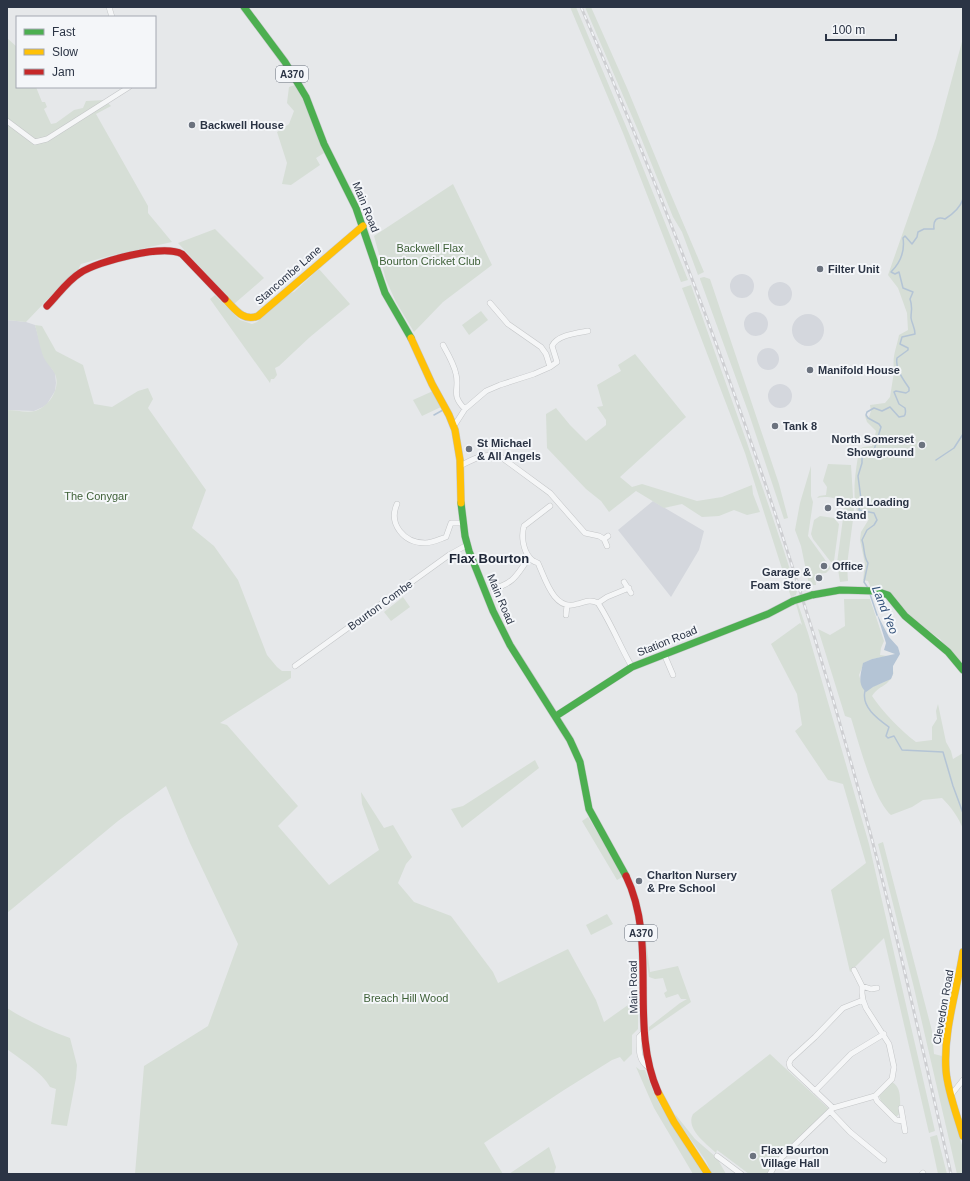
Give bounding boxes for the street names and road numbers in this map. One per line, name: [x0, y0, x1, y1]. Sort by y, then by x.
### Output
road number: A370: [276, 66, 308, 82]
street label: Main Road: [350, 180, 382, 234]
street label: Stancombe Lane: [253, 243, 323, 307]
street label: Main Road: [485, 572, 517, 626]
street label: Bourton Combe: [345, 578, 415, 632]
street label: Station Road: [635, 624, 699, 658]
road number: A370: [625, 925, 657, 941]
street label: Main Road: [627, 960, 639, 1014]
street label: Clevedon Road: [931, 969, 955, 1045]

